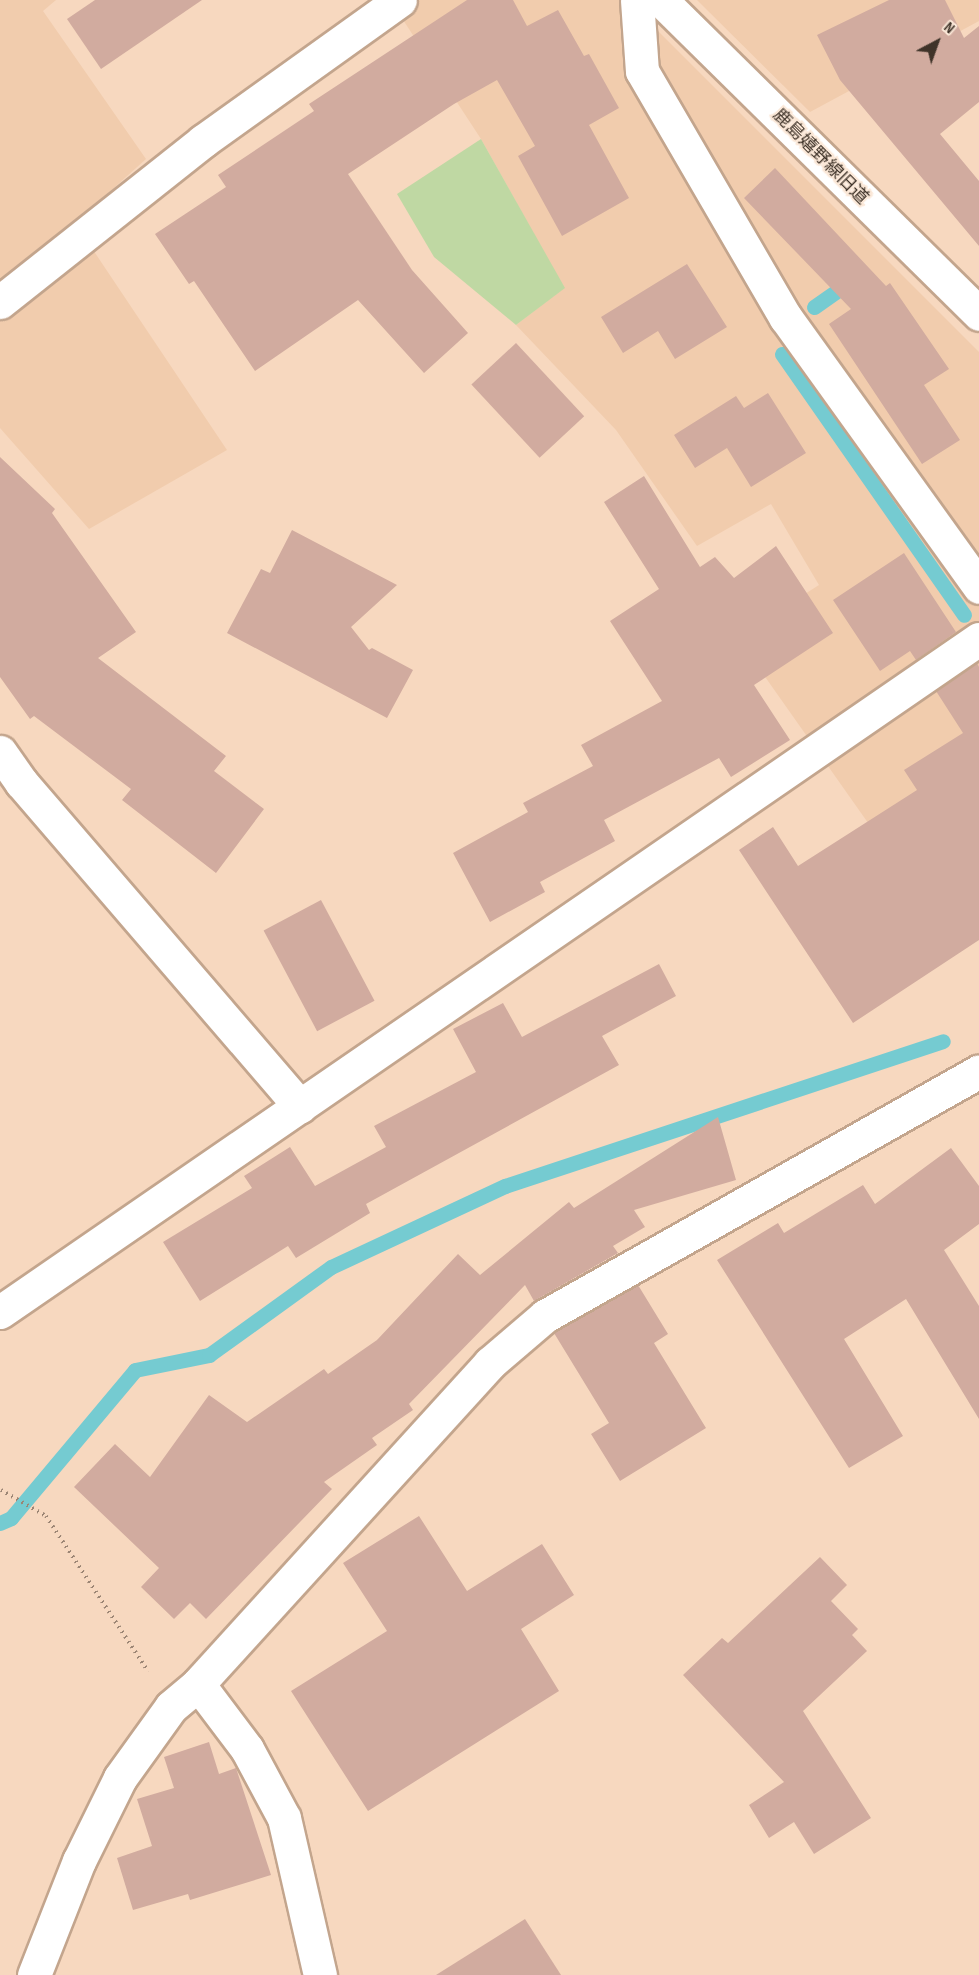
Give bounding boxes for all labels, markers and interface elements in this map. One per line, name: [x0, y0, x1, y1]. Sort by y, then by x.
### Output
north arrow: [907, 12, 967, 72]
text: N: [940, 18, 959, 38]
street label: 鹿島嬉野線旧道: [768, 105, 872, 209]

